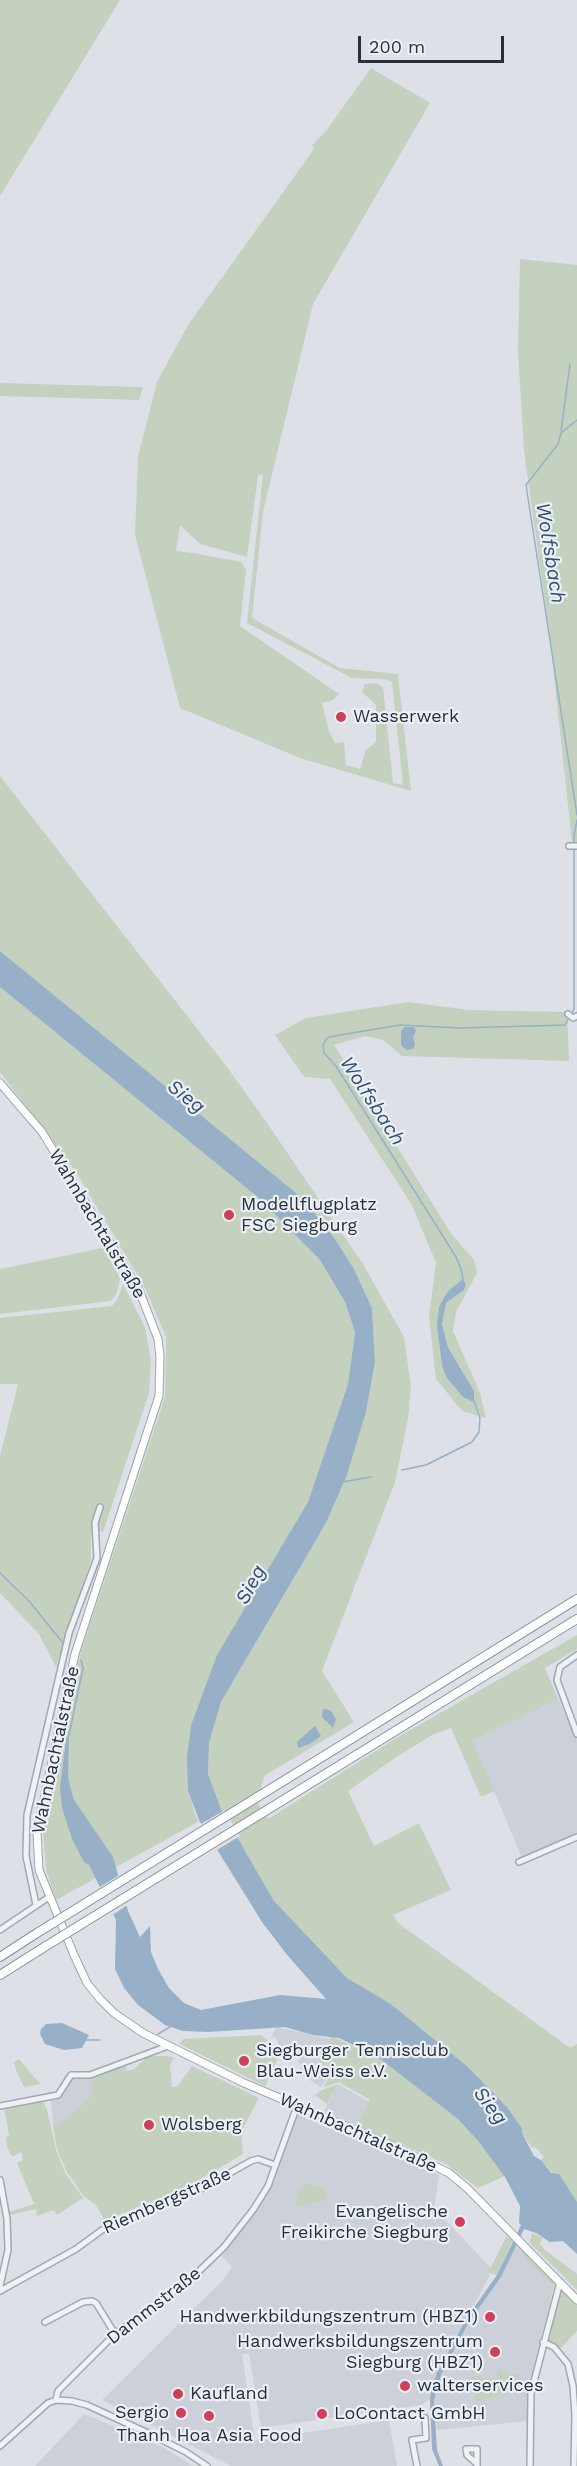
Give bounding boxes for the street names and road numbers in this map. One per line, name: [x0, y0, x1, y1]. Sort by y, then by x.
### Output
street label: Wahnbachtalstraße: [44, 1145, 150, 1303]
street label: Wahnbachtalstraße: [28, 1664, 84, 1836]
street label: Wahnbachtalstraße: [276, 2088, 440, 2178]
street label: Riembergstraße: [100, 2163, 234, 2239]
street label: Dammstraße: [103, 2263, 205, 2349]

